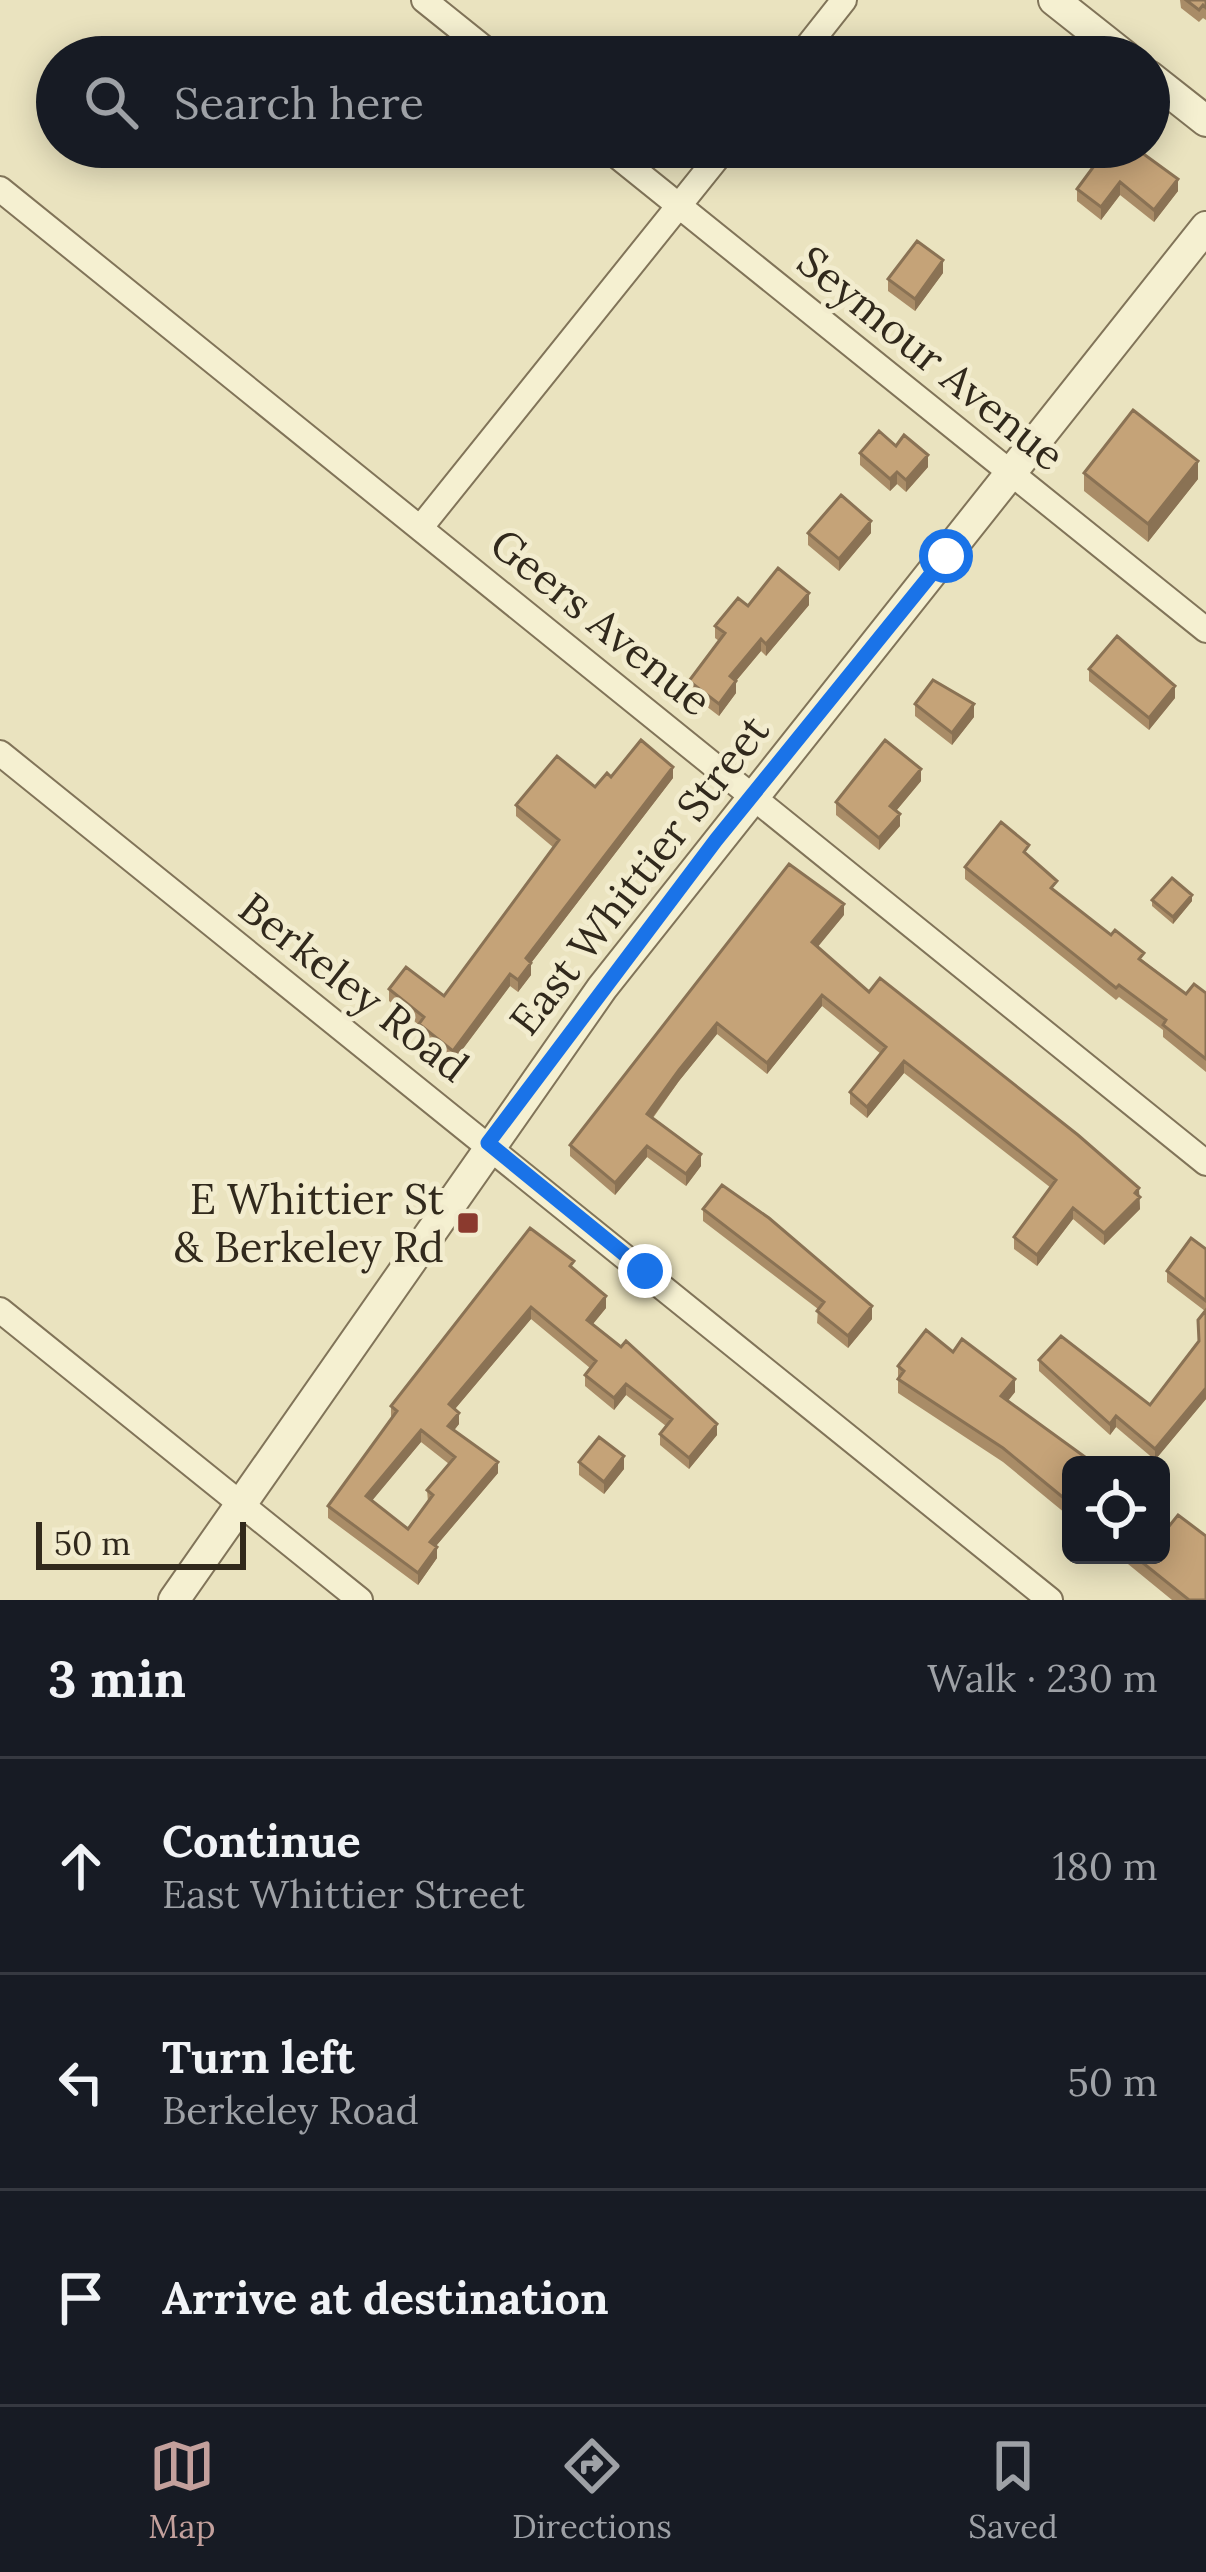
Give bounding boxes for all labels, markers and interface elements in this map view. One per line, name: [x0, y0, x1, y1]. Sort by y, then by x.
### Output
search box: [36, 36, 1170, 168]
icon: search: [78, 69, 144, 135]
text: Search here: [174, 74, 424, 131]
street label: Seymour Avenue: [787, 234, 1075, 482]
street label: Geers Avenue: [480, 517, 722, 727]
route start: [919, 529, 973, 583]
street label: East Whittier Street: [497, 704, 781, 1046]
street label: Berkeley Road: [228, 881, 480, 1093]
place label: E Whittier St & Berkeley Rd: [173, 1172, 445, 1274]
marker: E Whittier St & Berkeley Rd: [455, 1210, 481, 1236]
route end: [618, 1244, 672, 1298]
map controls: [1062, 1456, 1170, 1564]
button: locate: [1062, 1456, 1170, 1564]
scale bar: [36, 1516, 246, 1569]
text: 50 m: [54, 1522, 131, 1564]
text: 3 min: [48, 1646, 186, 1711]
text: Walk · 230 m: [927, 1653, 1158, 1703]
text: Continue: [162, 1812, 361, 1869]
icon: ahead: [48, 1833, 114, 1899]
text: 180 m: [1053, 1841, 1158, 1891]
text: East Whittier Street: [162, 1869, 525, 1919]
text: Turn left: [162, 2028, 355, 2085]
icon: left: [48, 2049, 114, 2115]
text: 50 m: [1067, 2057, 1158, 2107]
text: Berkeley Road: [162, 2085, 419, 2135]
icon: arrive: [48, 2265, 114, 2331]
text: Arrive at destination: [162, 2269, 609, 2326]
tab: Map: [148, 2433, 215, 2547]
tab: Directions: [512, 2433, 672, 2547]
tab: Saved: [968, 2433, 1058, 2547]

